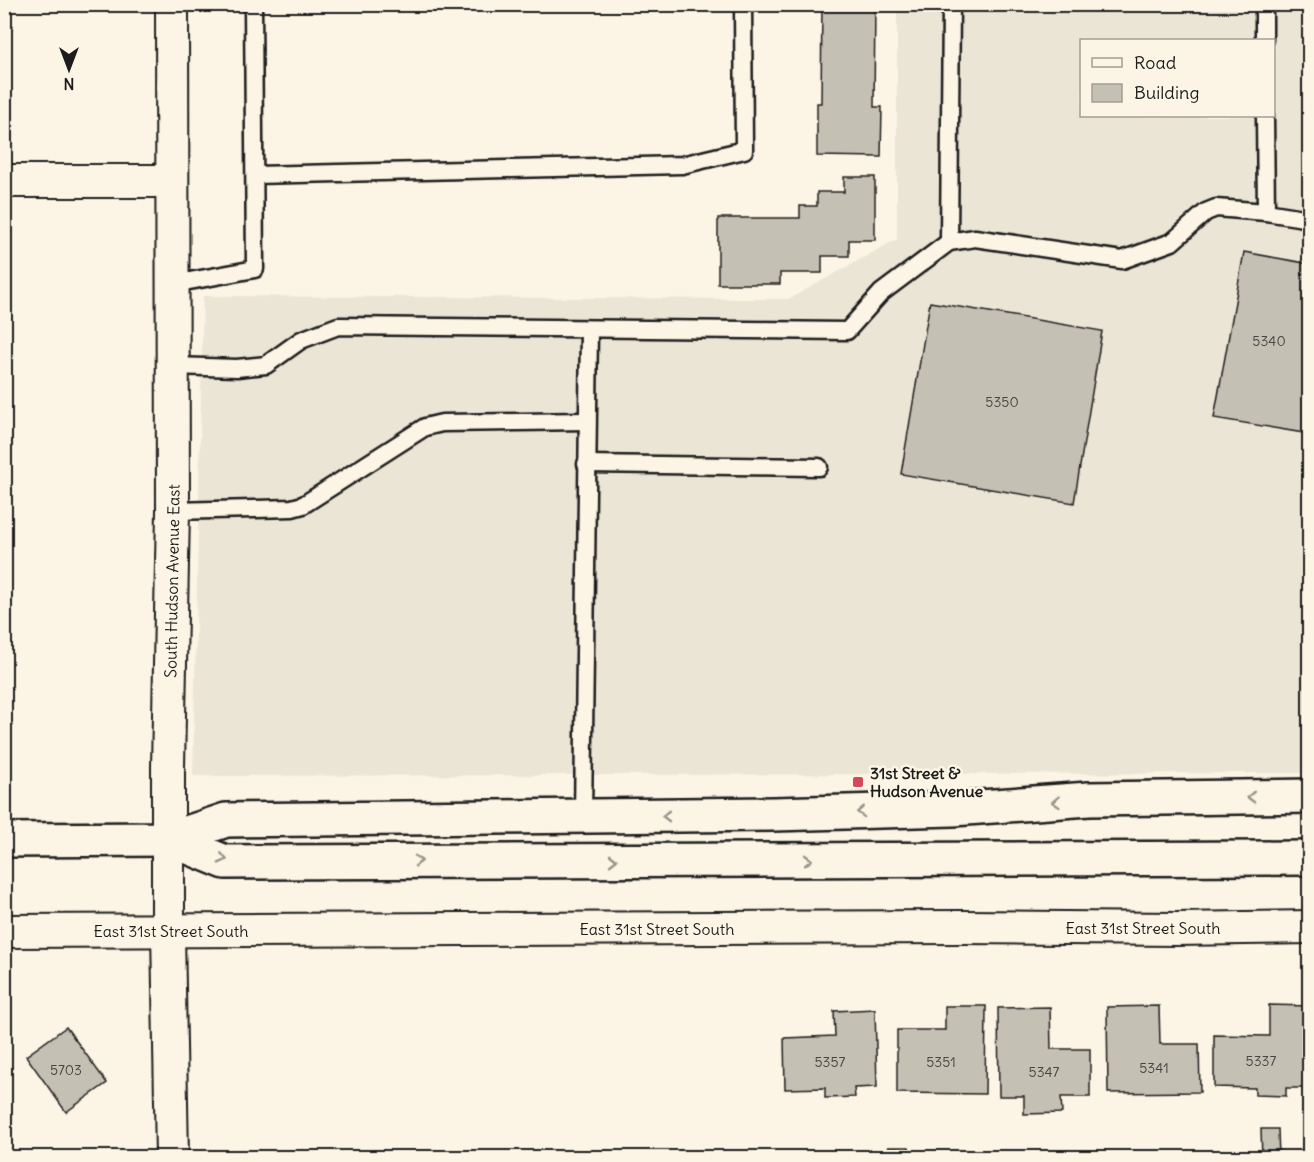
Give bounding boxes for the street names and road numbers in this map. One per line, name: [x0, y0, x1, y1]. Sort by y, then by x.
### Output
street label: South Hudson Avenue East: [160, 483, 184, 678]
street label: East 31st Street South: [1066, 918, 1220, 938]
street label: East 31st Street South: [580, 919, 734, 939]
street label: East 31st Street South: [94, 921, 248, 941]

